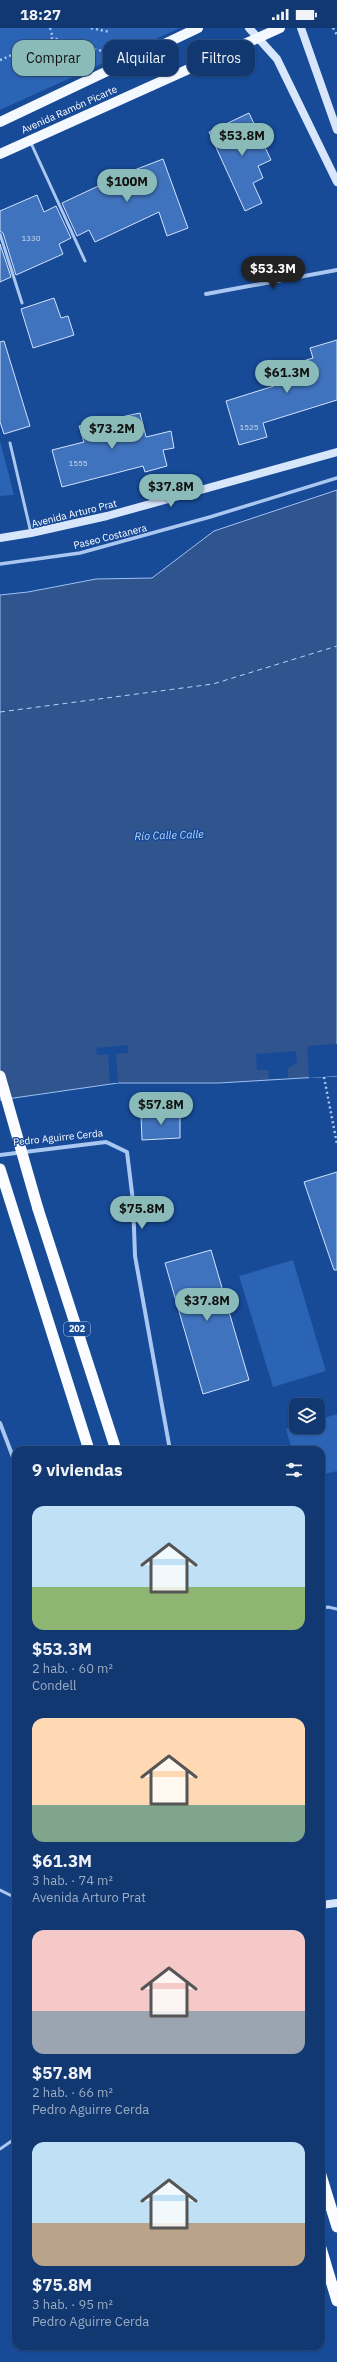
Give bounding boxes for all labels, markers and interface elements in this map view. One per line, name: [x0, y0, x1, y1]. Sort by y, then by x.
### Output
text: 18:27: [20, 5, 61, 24]
chip: Comprar: [12, 40, 95, 76]
chip: Alquilar: [103, 40, 179, 76]
chip: Filtros: [187, 40, 255, 76]
street label: Avenida Ramón Picarte: [19, 82, 120, 137]
pin: $53.8M: [209, 123, 275, 157]
text: $53.8M: [219, 127, 265, 144]
pin: $100M: [99, 169, 155, 203]
text: $100M: [106, 173, 148, 190]
house number: 1330: [21, 233, 41, 243]
pin: $53.3M: [240, 256, 306, 290]
text: $53.3M: [250, 260, 296, 277]
pin: $61.3M: [254, 360, 320, 394]
text: $61.3M: [264, 364, 310, 381]
pin: $73.2M: [79, 416, 145, 450]
text: $73.2M: [89, 420, 135, 437]
house number: 1525: [239, 422, 259, 432]
house number: 1555: [68, 458, 88, 468]
pin: $37.8M: [138, 474, 204, 508]
text: $37.8M: [148, 478, 194, 495]
street label: Avenida Arturo Prat: [30, 496, 119, 530]
street label: Paseo Costanera: [72, 521, 149, 552]
water label: Río Calle Calle: [134, 827, 204, 843]
pin: $57.8M: [128, 1092, 194, 1126]
text: $57.8M: [138, 1096, 184, 1113]
street label: Pedro Aguirre Cerda: [13, 1126, 104, 1149]
pin: $75.8M: [109, 1196, 175, 1230]
text: $75.8M: [119, 1200, 165, 1217]
pin: $37.8M: [174, 1288, 240, 1322]
text: $37.8M: [184, 1292, 230, 1309]
road number: 202: [64, 1322, 90, 1336]
map controls: [289, 1398, 325, 1434]
button: layers: [289, 1398, 325, 1434]
text: 9 viviendas: [32, 1459, 123, 1481]
icon: filters: [283, 1459, 305, 1481]
icon: home: [133, 1532, 205, 1604]
text: $53.3M: [32, 1638, 92, 1660]
text: 2 hab. · 60 m²: [32, 1660, 113, 1677]
text: Condell: [32, 1677, 76, 1694]
icon: home: [133, 1744, 205, 1816]
text: $61.3M: [32, 1850, 92, 1872]
text: 3 hab. · 74 m²: [32, 1872, 113, 1889]
text: Avenida Arturo Prat: [32, 1889, 146, 1906]
icon: home: [133, 1956, 205, 2028]
text: $57.8M: [32, 2062, 92, 2084]
text: 2 hab. · 66 m²: [32, 2084, 113, 2101]
text: Pedro Aguirre Cerda: [32, 2101, 149, 2118]
icon: home: [133, 2168, 205, 2240]
text: $75.8M: [32, 2274, 92, 2296]
text: 3 hab. · 95 m²: [32, 2296, 113, 2313]
text: Pedro Aguirre Cerda: [32, 2313, 149, 2330]

